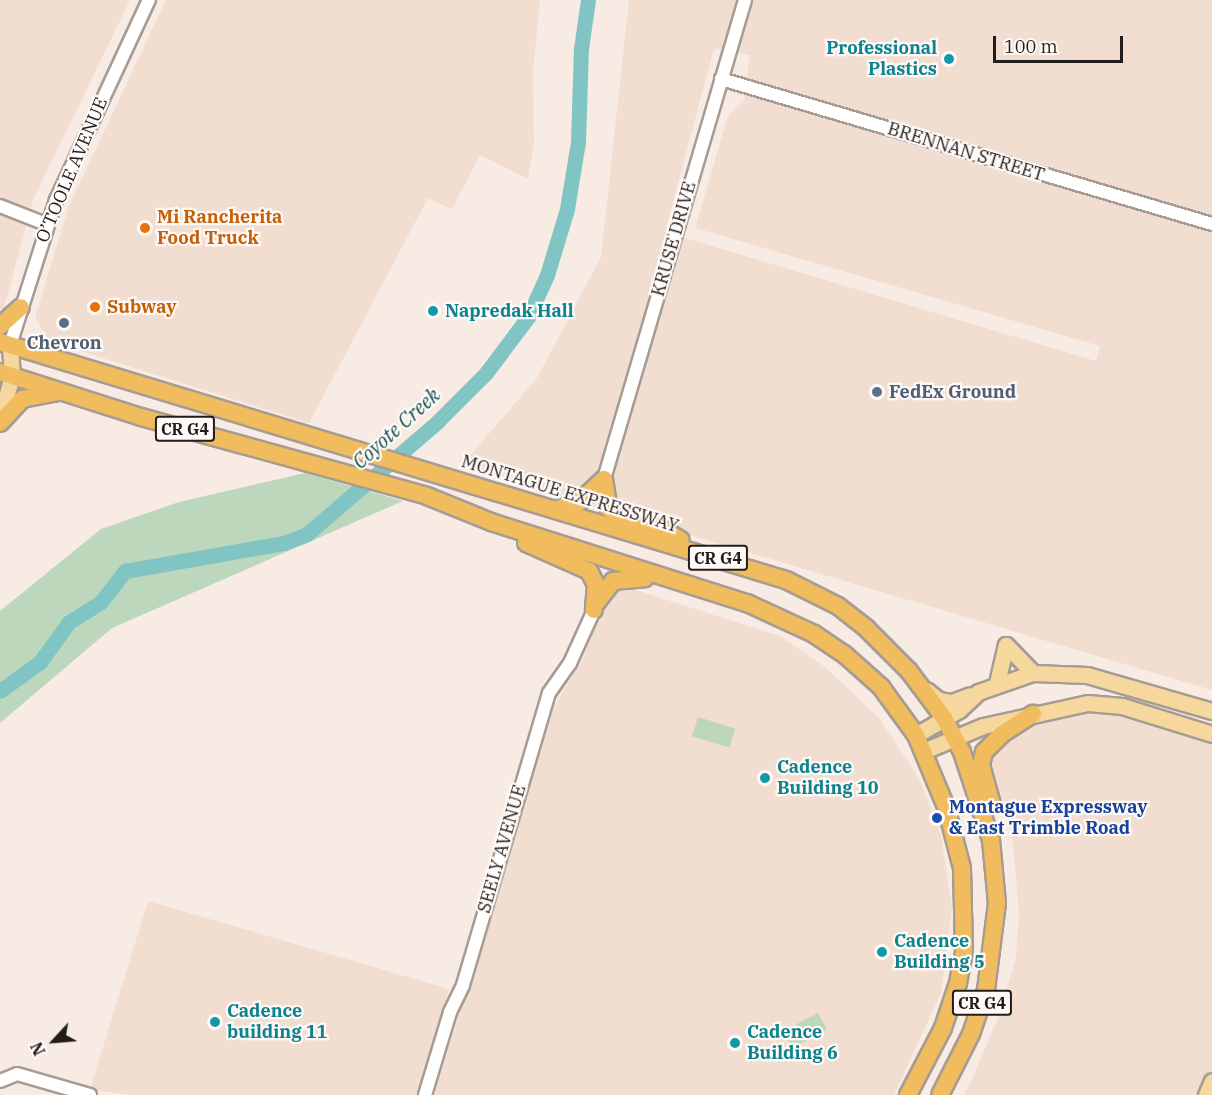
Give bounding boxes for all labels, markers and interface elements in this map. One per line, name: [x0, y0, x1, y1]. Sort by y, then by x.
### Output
scale bar: [996, 24, 1126, 62]
text: 100 m: [1004, 35, 1058, 58]
place label: Professional Plastics: [826, 38, 937, 80]
marker: Professional Plastics: [942, 52, 956, 66]
street label: O’TOOLE AVENUE: [32, 94, 112, 246]
street label: BRENNAN STREET: [885, 118, 1047, 186]
street label: KRUSE DRIVE: [647, 179, 701, 299]
place label: Mi Rancherita Food Truck: [157, 207, 282, 250]
marker: Mi Rancherita Food Truck: [138, 221, 152, 235]
place label: Subway: [107, 296, 177, 318]
marker: Subway: [88, 300, 102, 314]
place label: Napredak Hall: [445, 300, 574, 322]
marker: Napredak Hall: [426, 304, 440, 318]
marker: Chevron: [57, 316, 71, 330]
place label: Chevron: [26, 332, 102, 354]
place label: FedEx Ground: [889, 381, 1016, 403]
water label: Coyote Creek: [347, 383, 445, 473]
marker: FedEx Ground: [870, 385, 884, 399]
road number: CR G4: [154, 416, 216, 442]
street label: MONTAGUE EXPRESSWAY: [459, 451, 681, 537]
road number: CR G4: [686, 545, 750, 571]
place label: Cadence Building 10: [777, 757, 879, 800]
marker: Cadence Building 10: [758, 771, 772, 785]
street label: SEELY AVENUE: [473, 782, 531, 916]
place label: Montague Expressway & East Trimble Road: [949, 797, 1148, 840]
marker: Montague Expressway & East Trimble Road: [930, 811, 944, 825]
place label: Cadence Building 5: [894, 931, 985, 974]
marker: Cadence Building 5: [875, 945, 889, 959]
road number: CR G4: [950, 990, 1014, 1016]
place label: Cadence building 11: [227, 1001, 327, 1044]
north arrow: [24, 1011, 84, 1071]
marker: Cadence building 11: [208, 1015, 222, 1029]
place label: Cadence Building 6: [747, 1022, 838, 1064]
marker: Cadence Building 6: [728, 1036, 742, 1050]
text: N: [26, 1039, 50, 1059]

